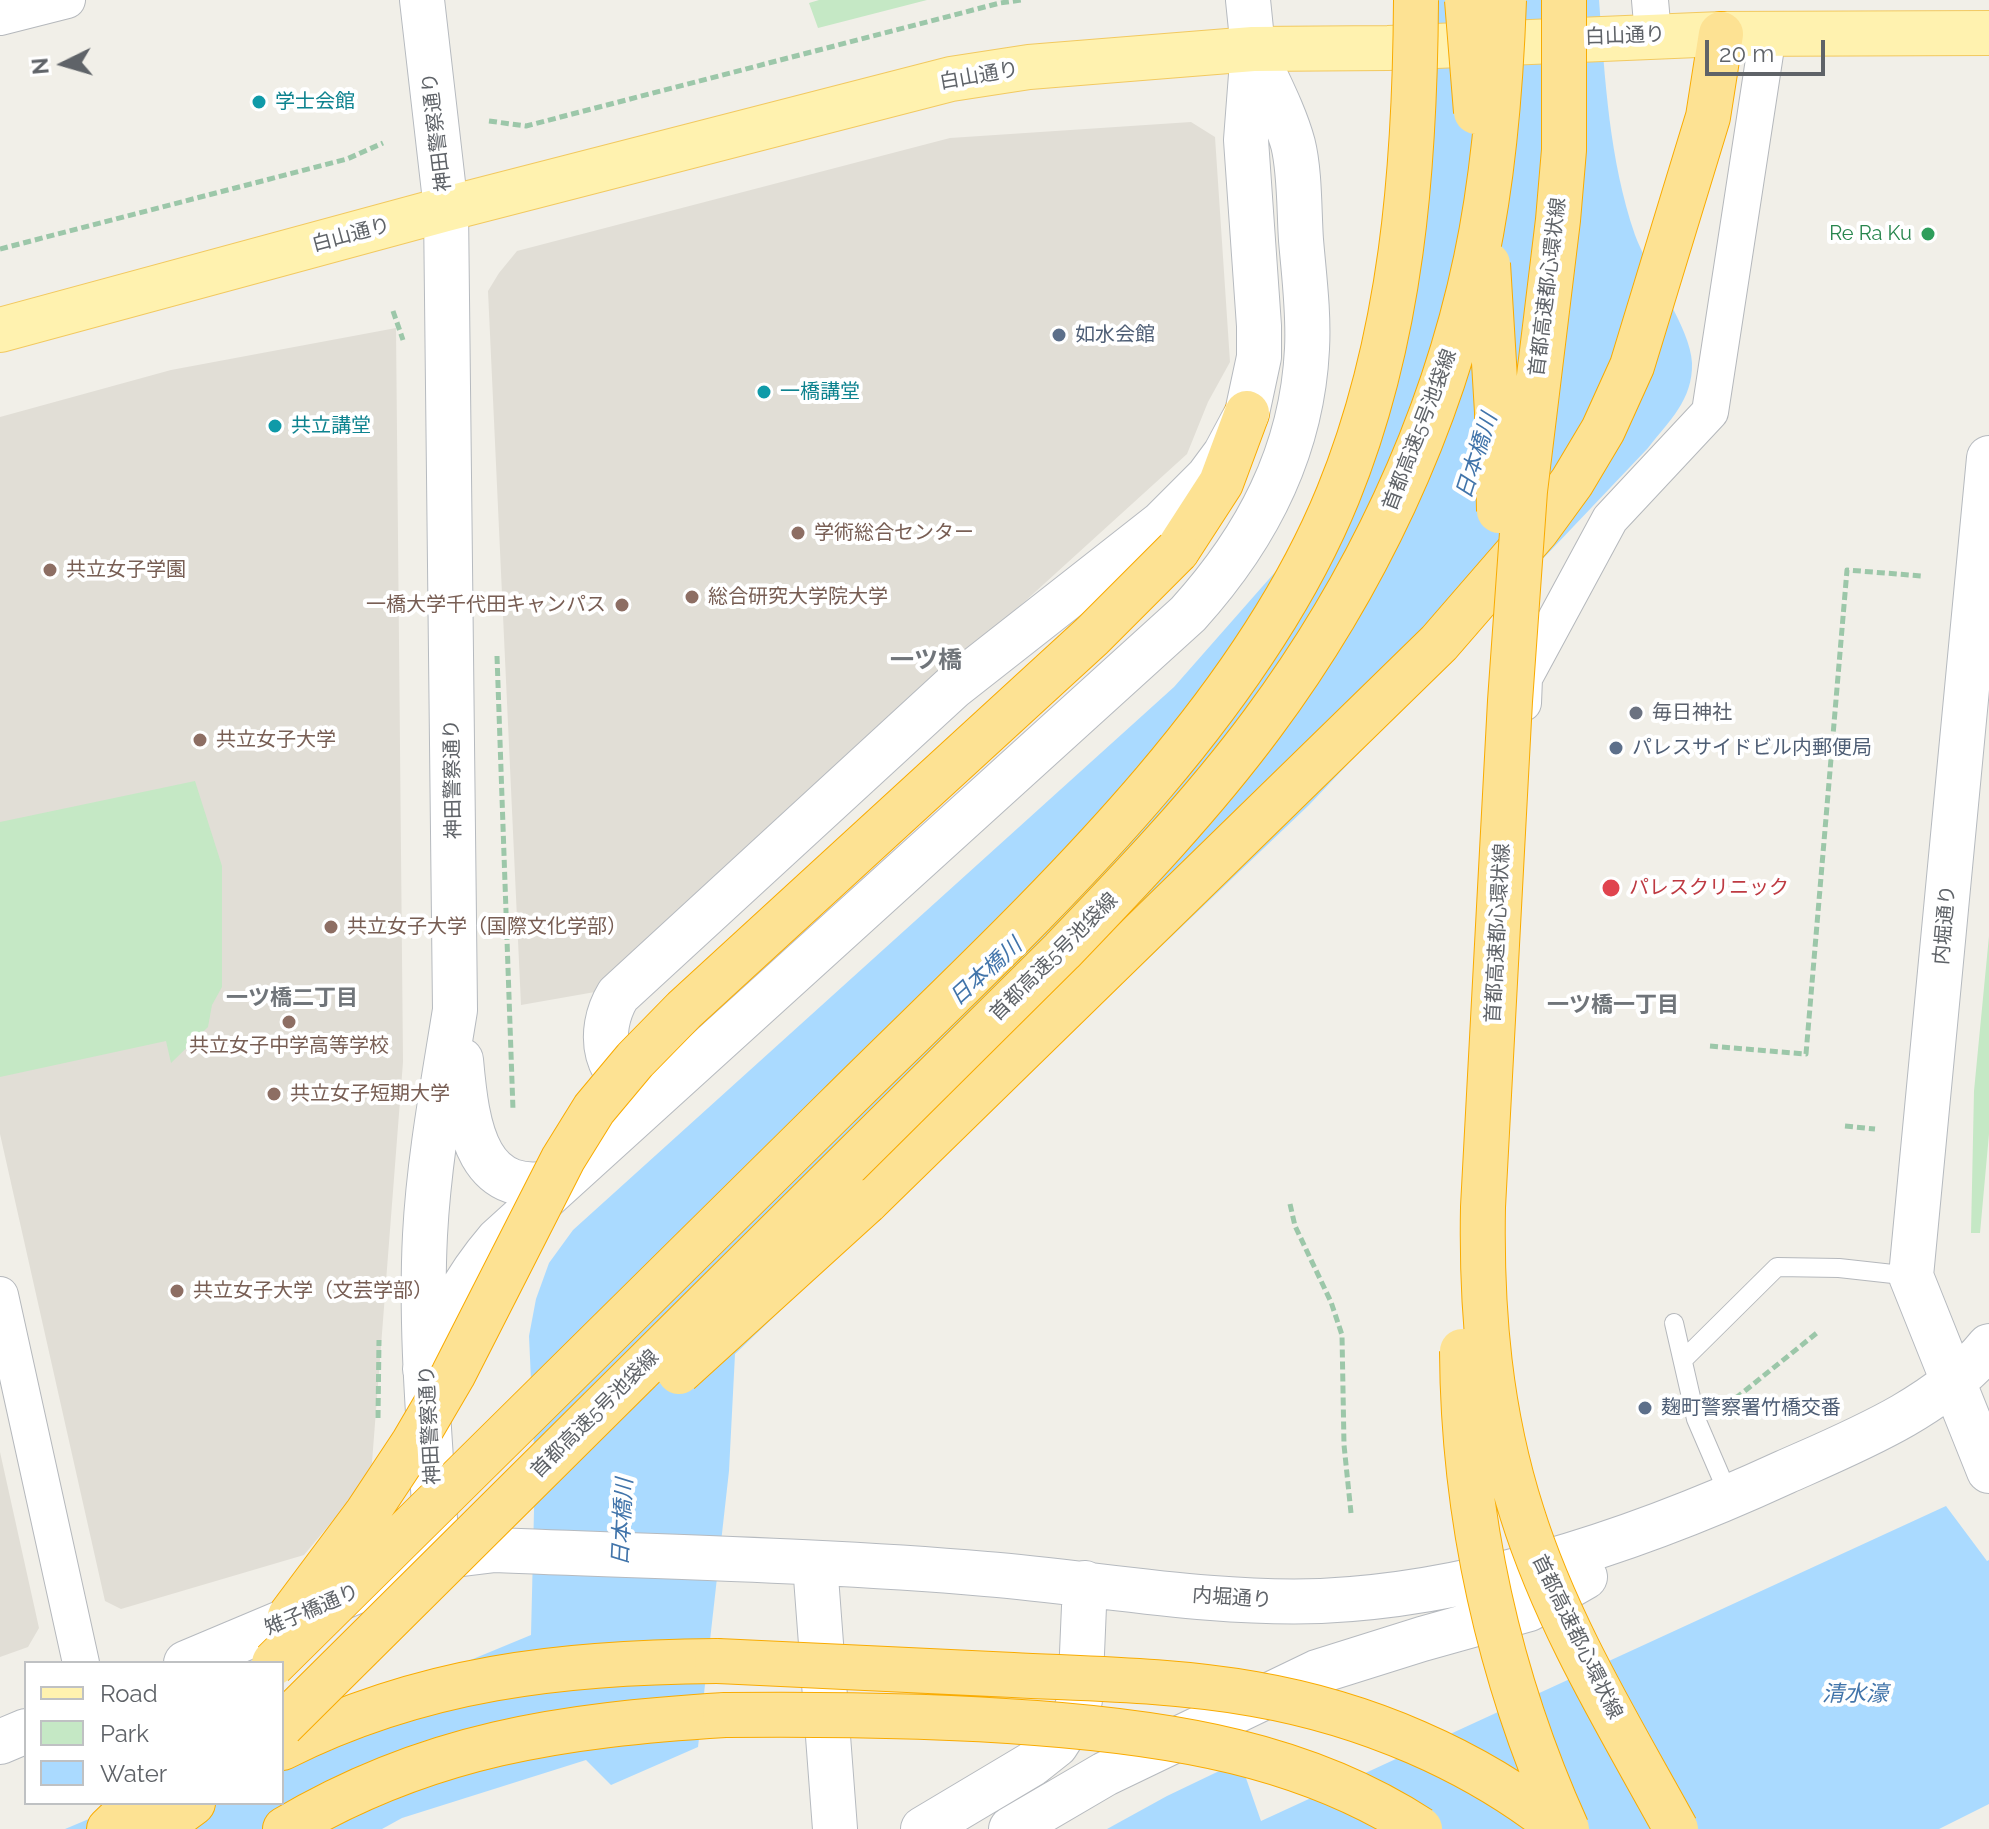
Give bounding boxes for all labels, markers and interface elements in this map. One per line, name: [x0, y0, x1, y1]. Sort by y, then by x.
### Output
street label: 白山通り: [1585, 23, 1665, 49]
north arrow: [24, 24, 104, 104]
scale bar: [1709, 24, 1829, 74]
text: 20 m: [1719, 39, 1774, 68]
text: N: [26, 57, 54, 76]
street label: 白山通り: [938, 57, 1020, 95]
street label: 神田警察通り: [418, 71, 456, 193]
place label: 学士会館: [275, 90, 355, 114]
marker: 学士会館: [250, 93, 268, 111]
street label: 首都高速都心環状線: [1525, 196, 1571, 378]
street label: 白山通り: [309, 213, 393, 257]
place label: Re Ra Ku: [1829, 222, 1912, 246]
marker: Re Ra Ku: [1919, 225, 1937, 243]
place label: 如水会館: [1075, 323, 1155, 347]
marker: 如水会館: [1050, 326, 1068, 344]
street label: 首都高速5号池袋線: [1378, 346, 1462, 514]
place label: 一橋講堂: [780, 380, 860, 404]
marker: 一橋講堂: [755, 383, 773, 401]
water label: 日本橋川: [1451, 410, 1503, 502]
place label: 共立講堂: [291, 414, 371, 438]
marker: 共立講堂: [266, 417, 284, 435]
place label: 学術総合センター: [814, 521, 974, 545]
marker: 学術総合センター: [789, 524, 807, 542]
place label: 共立女子学園: [66, 558, 186, 582]
marker: 共立女子学園: [41, 561, 59, 579]
place label: 総合研究大学院大学: [708, 585, 888, 609]
marker: 総合研究大学院大学: [683, 588, 701, 606]
place label: 一橋大学千代田キャンパス: [366, 593, 606, 617]
marker: 一橋大学千代田キャンパス: [613, 596, 631, 614]
district label: 一ツ橋: [890, 647, 962, 675]
place label: 毎日神社: [1652, 701, 1732, 725]
marker: 毎日神社: [1627, 704, 1645, 722]
street label: 神田警察通り: [440, 719, 466, 839]
place label: 共立女子大学: [216, 728, 336, 752]
marker: 共立女子大学: [191, 731, 209, 749]
place label: パレスサイドビル内郵便局: [1632, 736, 1872, 760]
marker: パレスサイドビル内郵便局: [1607, 739, 1625, 757]
street label: 首都高速都心環状線: [1481, 842, 1515, 1024]
place label: パレスクリニック: [1629, 876, 1789, 900]
marker: パレスクリニック: [1600, 877, 1622, 899]
street label: 内堀通り: [1930, 884, 1960, 966]
street label: 首都高速5号池袋線: [985, 888, 1123, 1026]
place label: 共立女子大学（国際文化学部）: [347, 915, 627, 939]
marker: 共立女子大学（国際文化学部）: [322, 918, 340, 936]
water label: 日本橋川: [944, 933, 1028, 1011]
district label: 一ツ橋二丁目: [226, 985, 358, 1011]
district label: 一ツ橋一丁目: [1547, 992, 1679, 1018]
marker: 共立女子中学高等学校: [280, 1013, 298, 1031]
place label: 共立女子中学高等学校: [189, 1034, 389, 1058]
place label: 共立女子短期大学: [290, 1082, 450, 1106]
marker: 共立女子短期大学: [265, 1085, 283, 1103]
place label: 共立女子大学（文芸学部）: [193, 1279, 433, 1303]
marker: 共立女子大学（文芸学部）: [168, 1282, 186, 1300]
street label: 首都高速5号池袋線: [526, 1345, 664, 1483]
street label: 神田警察通り: [415, 1364, 445, 1486]
place label: 麹町警察署竹橋交番: [1661, 1396, 1841, 1420]
marker: 麹町警察署竹橋交番: [1636, 1399, 1654, 1417]
water label: 日本橋川: [608, 1477, 638, 1567]
street label: 首都高速都心環状線: [1527, 1551, 1627, 1723]
street label: 雉子橋通り: [261, 1579, 363, 1641]
street label: 内堀通り: [1191, 1583, 1273, 1613]
legend: [24, 1661, 284, 1805]
text: Road: [100, 1679, 158, 1708]
water label: 清水濠: [1822, 1681, 1888, 1707]
text: Park: [100, 1719, 149, 1748]
text: Water: [100, 1759, 167, 1788]

